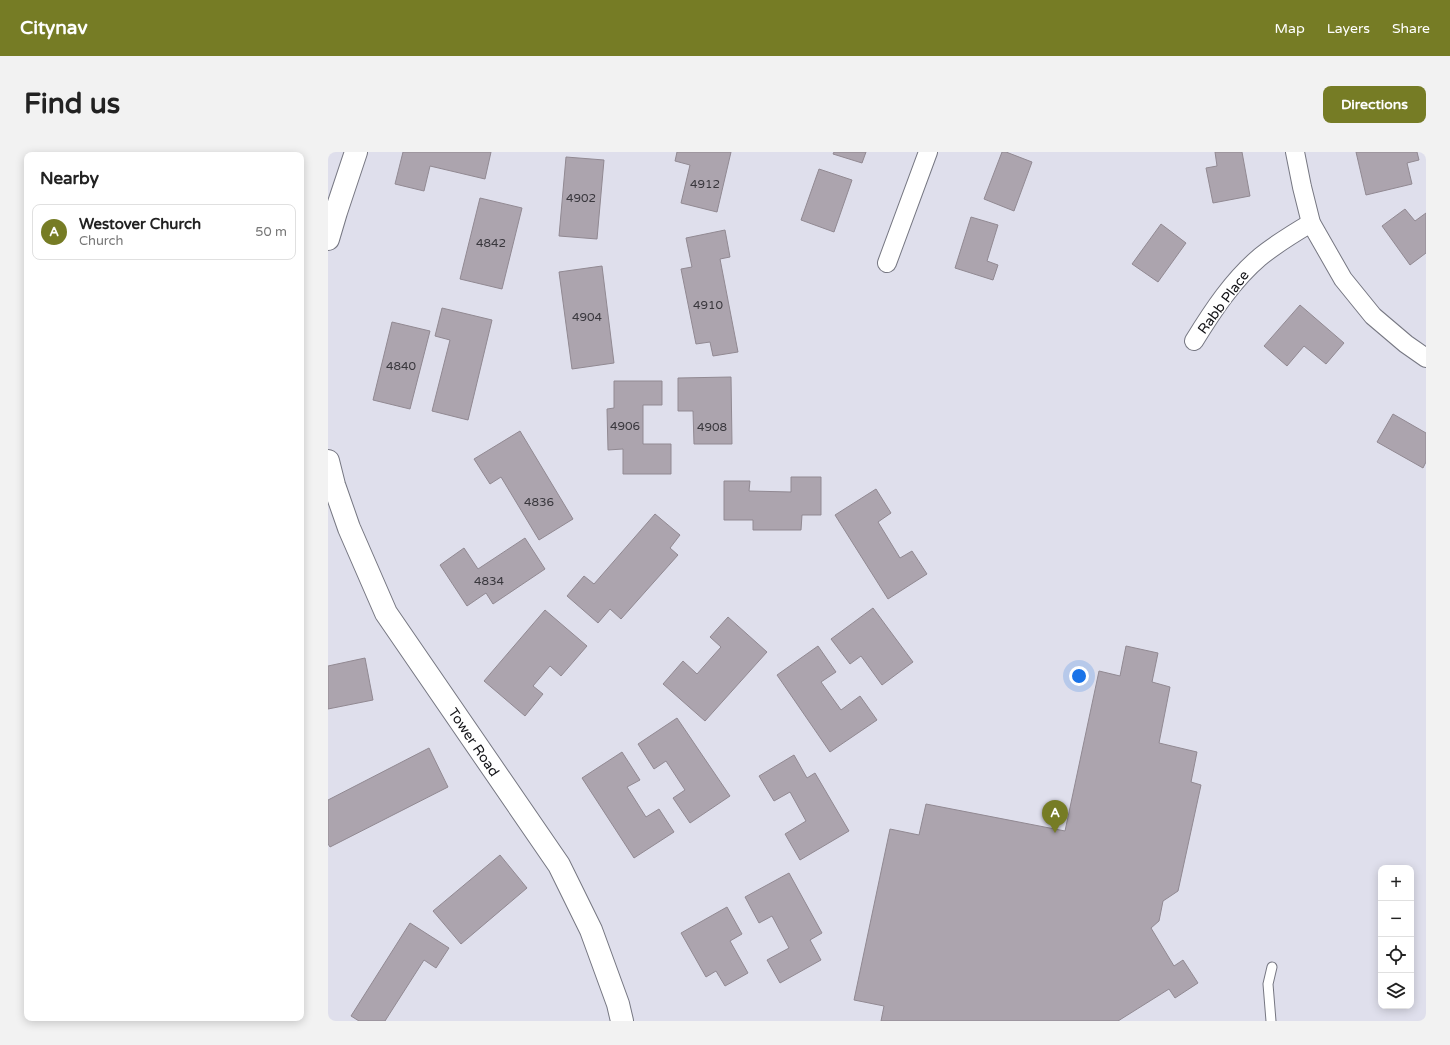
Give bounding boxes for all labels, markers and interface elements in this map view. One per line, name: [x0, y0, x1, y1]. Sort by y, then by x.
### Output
text: Citynav: [20, 17, 87, 39]
text: Map: [1275, 20, 1305, 37]
text: Layers: [1327, 20, 1370, 37]
text: Share: [1392, 20, 1430, 37]
button: Directions: [1323, 86, 1426, 123]
text: Find us: [24, 87, 120, 121]
text: Nearby: [40, 168, 99, 189]
house number: 4912: [690, 177, 720, 191]
house number: 4902: [566, 191, 596, 205]
text: Westover Church: [79, 215, 201, 233]
text: A: [49, 224, 59, 240]
text: 50 m: [255, 224, 287, 240]
text: Church: [79, 233, 123, 249]
house number: 4842: [476, 236, 506, 250]
street label: Rabb Place: [1194, 267, 1253, 337]
house number: 4910: [693, 298, 724, 312]
house number: 4904: [572, 310, 603, 324]
house number: 4840: [386, 359, 417, 373]
house number: 4906: [610, 419, 640, 433]
house number: 4908: [697, 420, 727, 434]
house number: 4836: [524, 495, 554, 509]
house number: 4834: [474, 574, 505, 588]
your location: [1069, 666, 1089, 686]
street label: Tower Road: [444, 705, 503, 780]
pin: A: [1042, 800, 1068, 833]
map controls: [1378, 865, 1414, 1009]
button: +: [1378, 865, 1414, 901]
button: −: [1378, 901, 1414, 937]
button: locate: [1378, 937, 1414, 973]
button: layers: [1378, 973, 1414, 1009]

